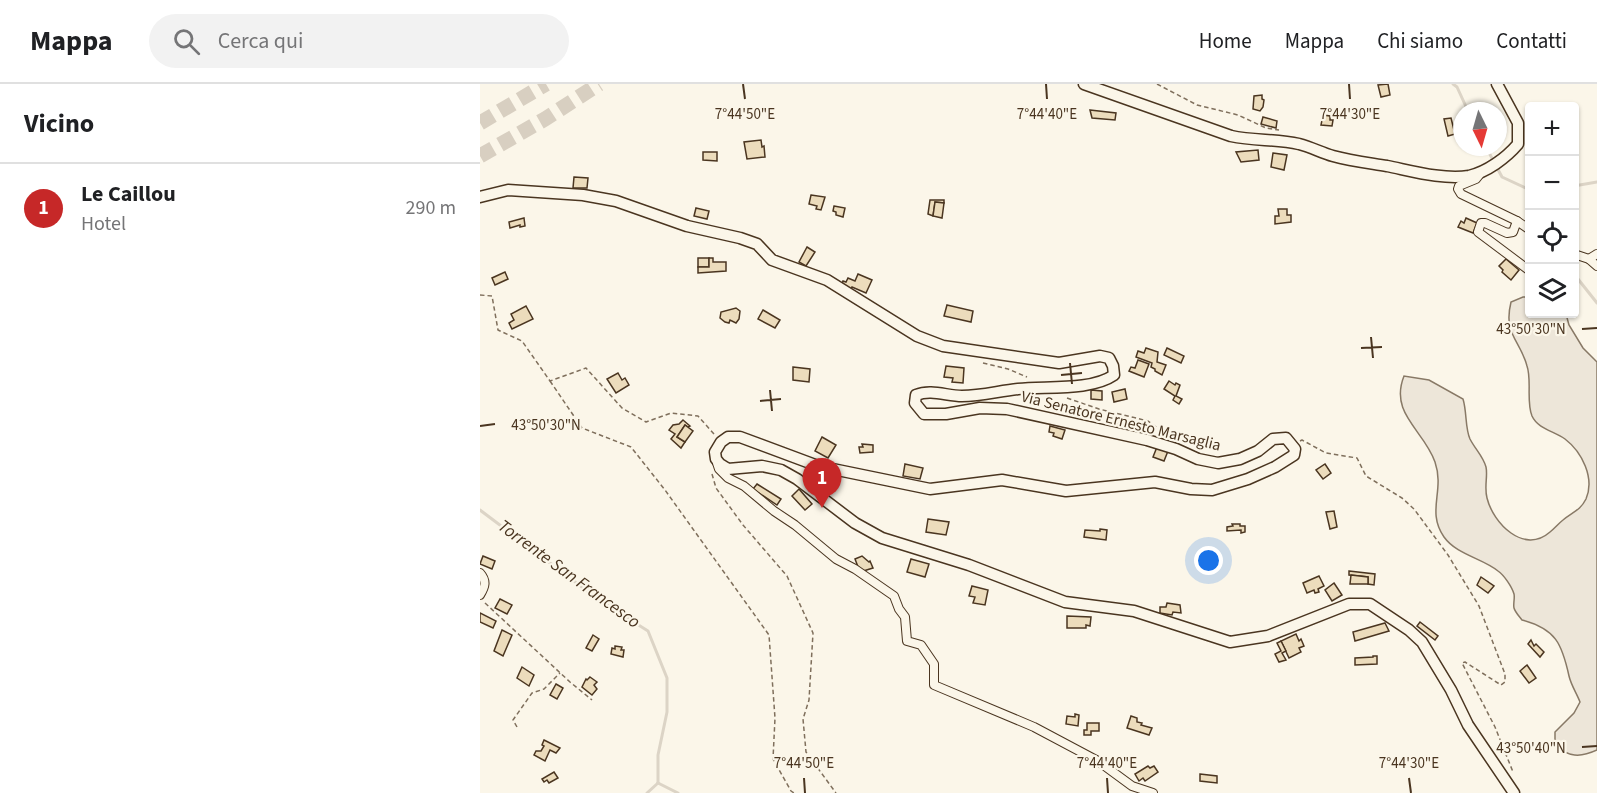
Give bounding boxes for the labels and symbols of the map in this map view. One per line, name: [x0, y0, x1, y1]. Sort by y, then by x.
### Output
north arrow: [1453, 102, 1507, 156]
text: 7°44'50"E: [715, 104, 775, 125]
text: 7°44'40"E: [1017, 104, 1077, 125]
text: 7°44'30"E: [1320, 104, 1380, 125]
text: 43°50'30"N: [1496, 319, 1566, 340]
street label: Via Senatore Ernesto Marsaglia: [1019, 386, 1223, 456]
text: 43°50'30"N: [511, 415, 581, 436]
pin: 1: [802, 458, 842, 508]
water label: Torrente San Francesco: [493, 514, 645, 634]
your location: [1194, 546, 1223, 575]
text: 43°50'40"N: [1496, 738, 1566, 759]
text: 7°44'50"E: [774, 753, 834, 774]
text: 7°44'40"E: [1077, 753, 1137, 774]
text: 7°44'30"E: [1379, 753, 1439, 774]

